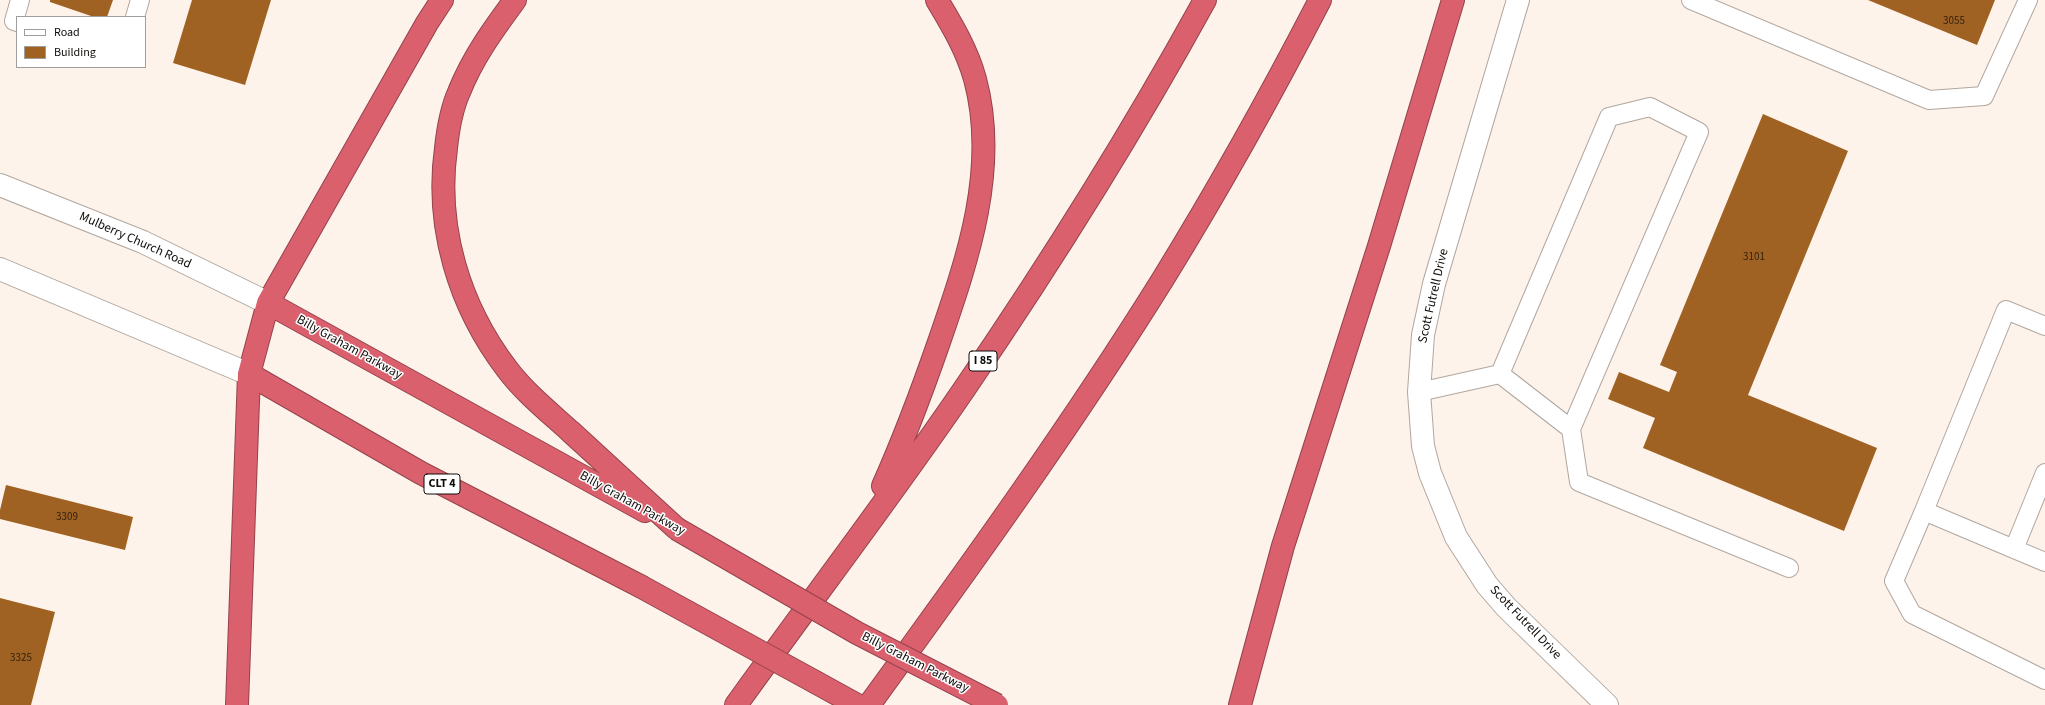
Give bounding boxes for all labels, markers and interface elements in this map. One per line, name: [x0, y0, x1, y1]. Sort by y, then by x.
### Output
house number: 3055: [1943, 15, 1965, 29]
legend: [16, 16, 146, 68]
text: Road: [54, 24, 80, 41]
text: Building: [54, 44, 96, 61]
street label: Mulberry Church Road: [77, 209, 193, 273]
street label: Scott Futrell Drive: [1416, 247, 1452, 345]
house number: 3101: [1743, 251, 1765, 265]
street label: Billy Graham Parkway: [294, 313, 404, 383]
road number: I 85: [969, 351, 997, 371]
street label: Billy Graham Parkway: [577, 469, 687, 539]
road number: CLT 4: [424, 474, 460, 494]
house number: 3309: [56, 511, 78, 525]
street label: Scott Futrell Drive: [1486, 583, 1564, 663]
street label: Billy Graham Parkway: [859, 629, 971, 697]
house number: 3325: [10, 652, 32, 666]

